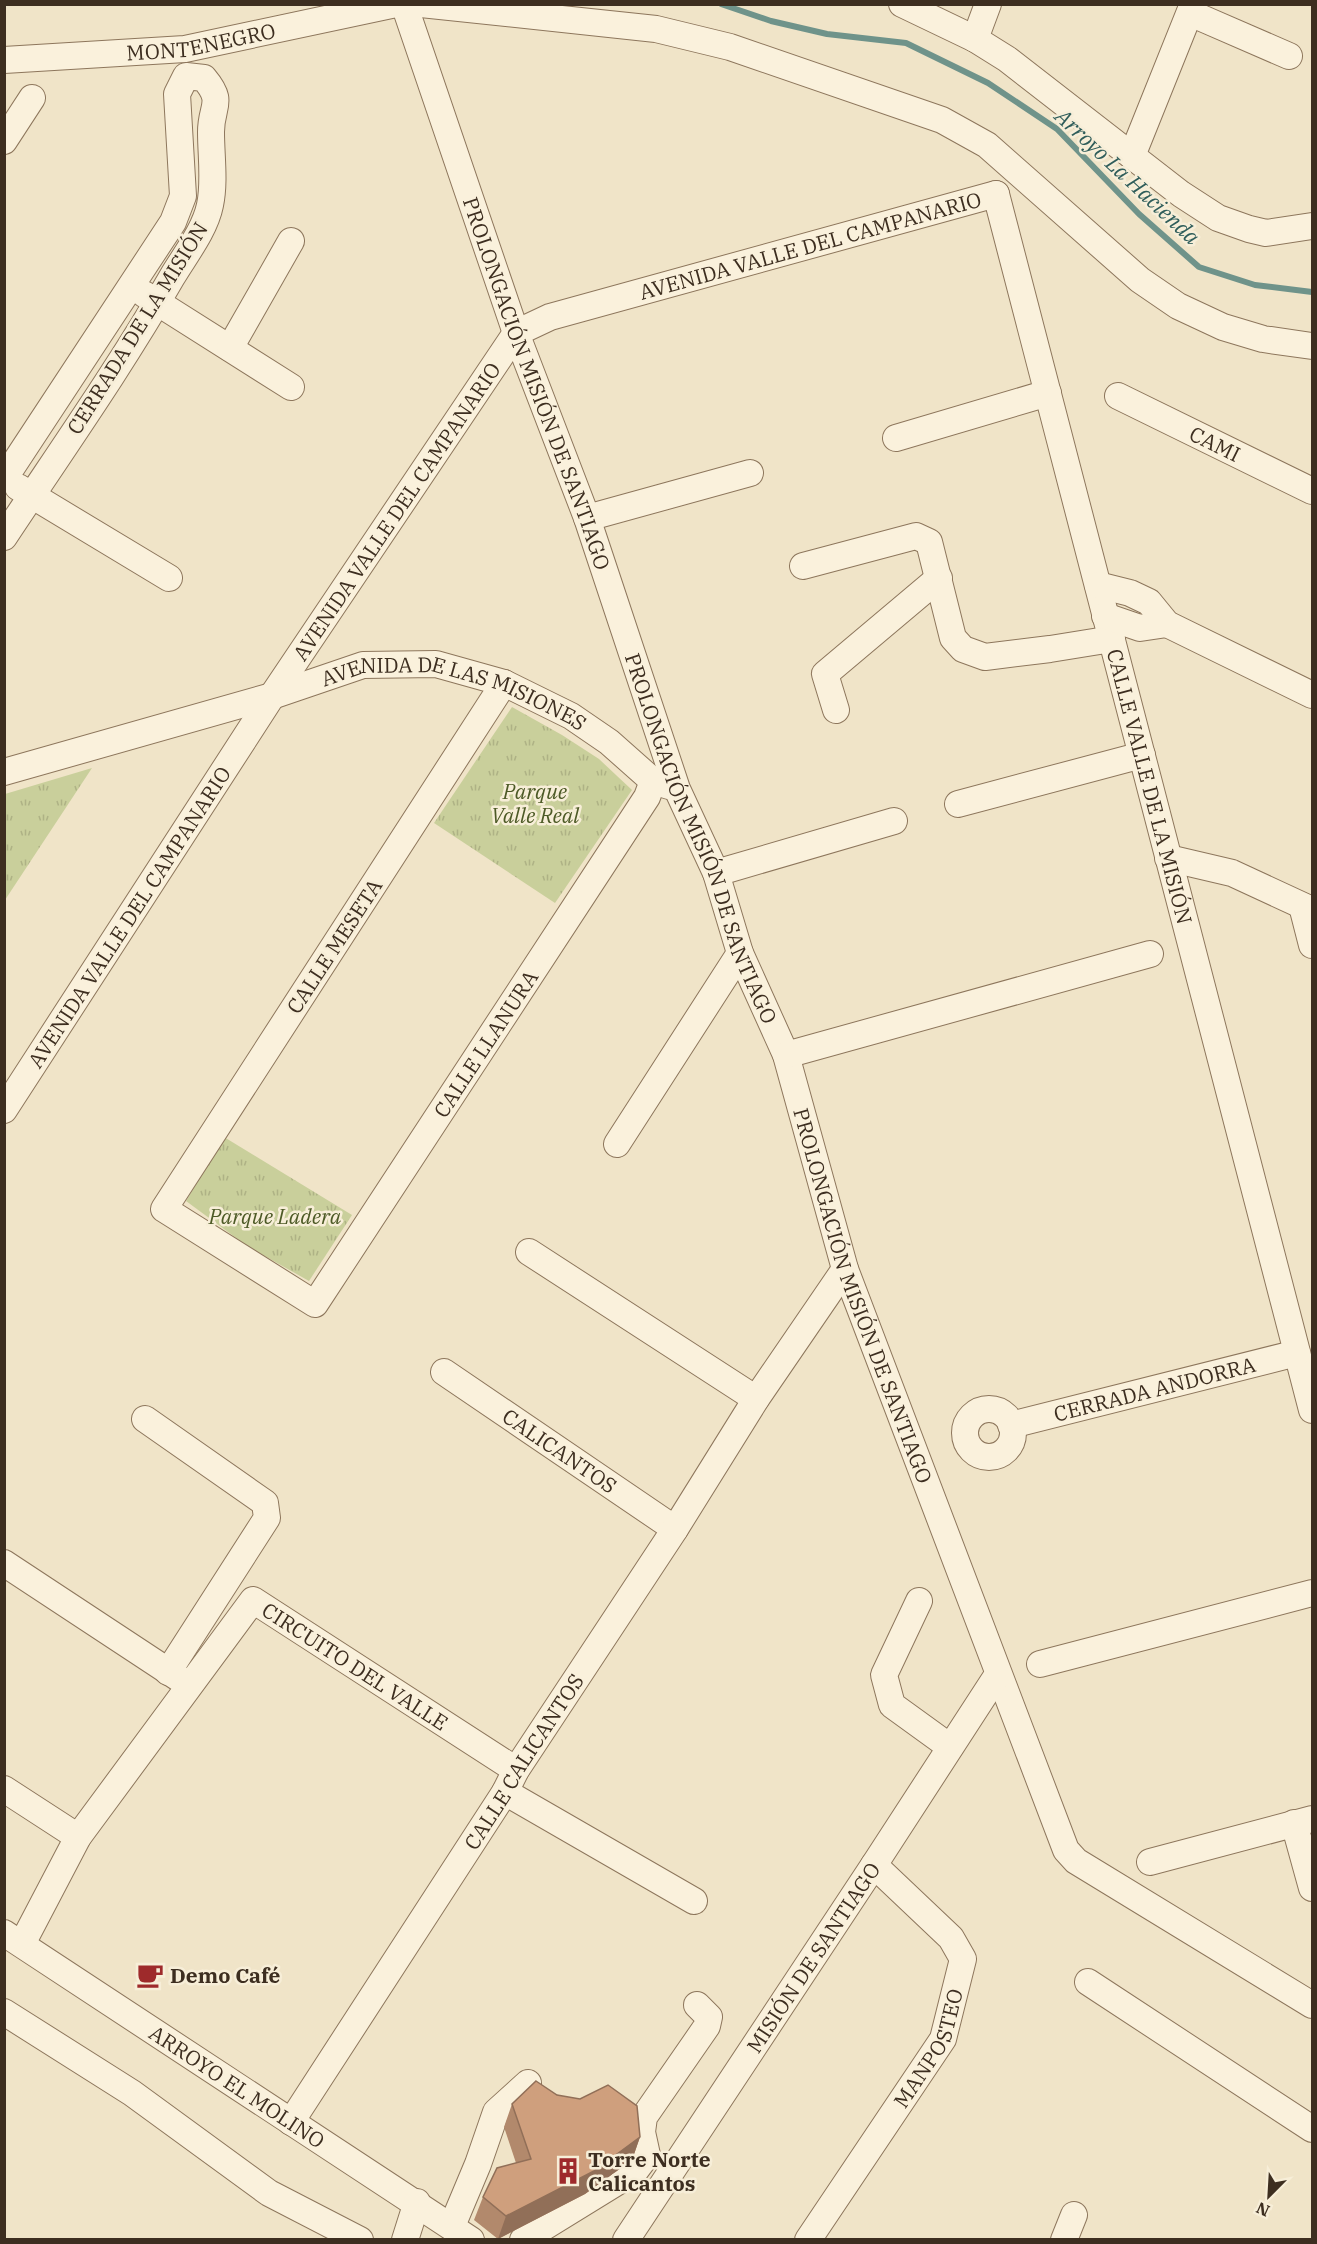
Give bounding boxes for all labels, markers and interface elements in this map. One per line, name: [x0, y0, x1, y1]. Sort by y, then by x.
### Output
street label: MONTENEGRO: [126, 16, 278, 67]
water label: Arroyo La Hacienda: [1048, 100, 1207, 251]
street label: AVENIDA VALLE DEL CAMPANARIO: [636, 185, 984, 306]
street label: PROLONGACIÓN MISIÓN DE SANTIAGO: [457, 193, 617, 573]
street label: CERRADA DE LA MISIÓN: [60, 217, 214, 439]
street label: AVENIDA VALLE DEL CAMPANARIO: [286, 356, 507, 666]
street label: CAMI: [1185, 419, 1245, 468]
street label: CALLE VALLE DE LA MISIÓN: [1101, 646, 1199, 927]
street label: AVENIDA DE LAS MISIONES: [317, 649, 592, 737]
street label: PROLONGACIÓN MISIÓN DE SANTIAGO: [619, 649, 784, 1028]
street label: AVENIDA VALLE DEL CAMPANARIO: [21, 761, 237, 1073]
park label: Parque Valle Real: [491, 777, 580, 829]
street label: CALLE MESETA: [280, 873, 388, 1019]
street label: CALLE LLANURA: [427, 964, 544, 1123]
street label: PROLONGACIÓN MISIÓN DE SANTIAGO: [787, 1105, 939, 1487]
park label: Parque Ladera: [208, 1202, 342, 1230]
street label: CERRADA ANDORRA: [1051, 1350, 1259, 1428]
street label: CALICANTOS: [497, 1402, 622, 1500]
street label: CIRCUITO DEL VALLE: [257, 1596, 453, 1736]
street label: CALLE CALICANTOS: [457, 1668, 590, 1855]
street label: MISIÓN DE SANTIAGO: [740, 1856, 886, 2058]
cafe icon: Demo Café: [135, 1960, 165, 1990]
place label: Demo Café: [170, 1961, 280, 1989]
street label: MANPOSTEO: [887, 1986, 969, 2113]
street label: ARROYO EL MOLINO: [144, 2018, 330, 2154]
place label: Torre Norte Calicantos: [588, 2145, 711, 2197]
building icon: Torre Norte Calicantos: [553, 2156, 583, 2186]
north arrow: [1239, 2166, 1299, 2226]
text: N: [1253, 2198, 1273, 2221]

